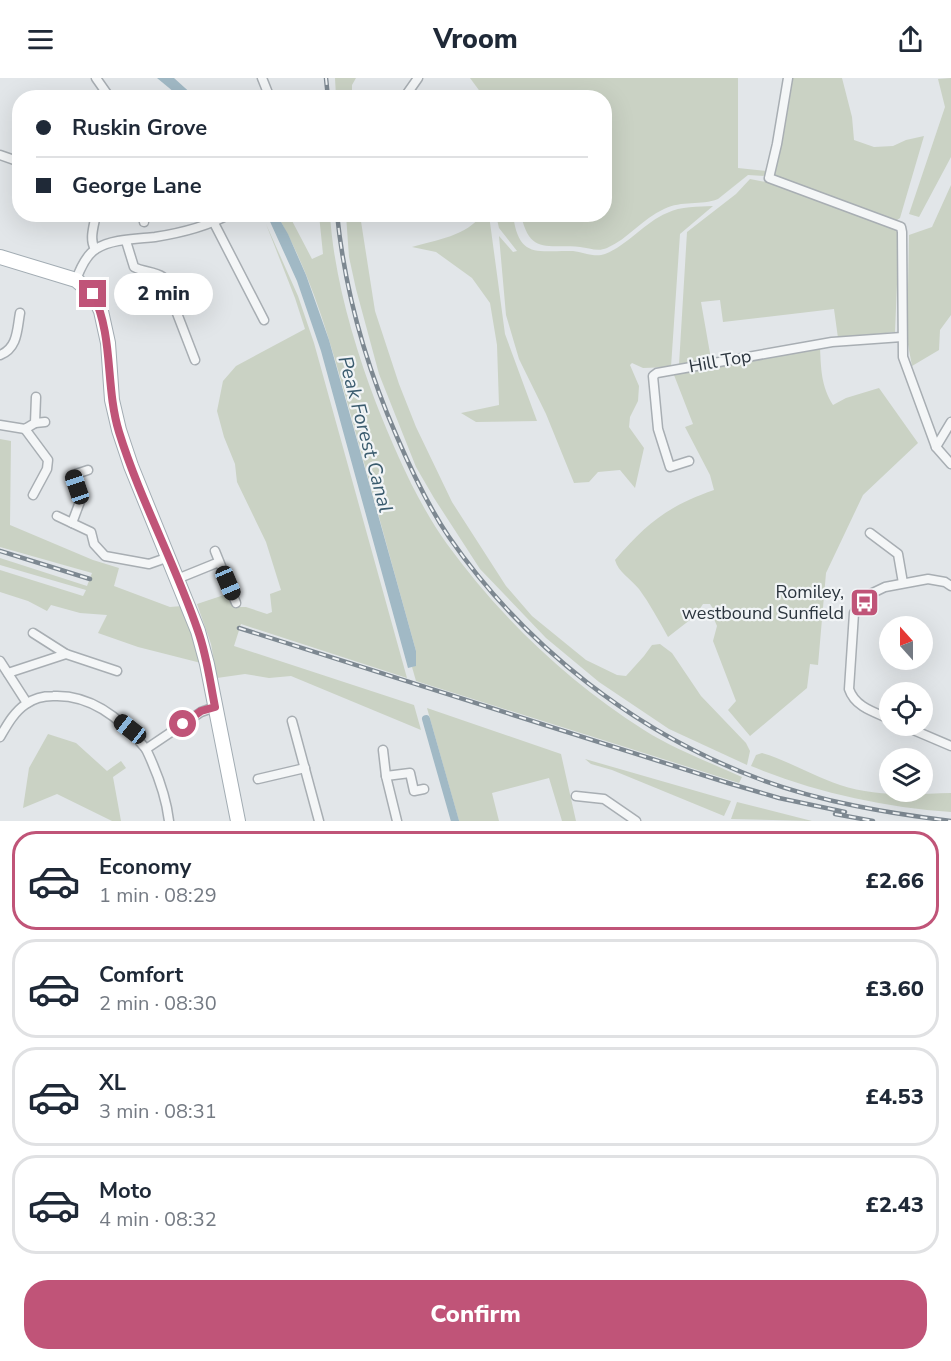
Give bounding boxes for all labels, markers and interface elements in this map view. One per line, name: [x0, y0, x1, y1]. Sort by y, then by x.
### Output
text: Vroom: [433, 21, 518, 58]
icon: menu: [24, 23, 57, 56]
icon: share: [894, 23, 927, 56]
text: Ruskin Grove: [72, 113, 207, 143]
text: George Lane: [72, 171, 202, 201]
callout: 2 min: [114, 273, 213, 315]
route end: [79, 280, 106, 307]
text: 2 min: [137, 280, 190, 307]
street label: Hill Top: [687, 344, 753, 378]
water label: Peak Forest Canal: [332, 353, 399, 516]
car: [63, 467, 91, 507]
car: [213, 563, 243, 603]
place label: Romiley, westbound Sunfield: [682, 580, 844, 625]
bus stop icon: Romiley, westbound Sunfield: [849, 586, 881, 618]
north arrow: [879, 616, 933, 670]
map controls: [879, 616, 933, 802]
button: locate: [879, 682, 933, 736]
route start: [169, 710, 196, 737]
car: [110, 711, 150, 747]
button: layers: [879, 748, 933, 802]
text: Economy: [99, 852, 191, 882]
icon: car: [27, 854, 81, 908]
text: £2.66: [865, 866, 924, 896]
text: 1 min · 08:29: [99, 882, 217, 909]
text: Comfort: [99, 960, 183, 990]
icon: car: [27, 962, 81, 1016]
text: £3.60: [865, 974, 924, 1004]
text: 2 min · 08:30: [99, 990, 217, 1017]
text: XL: [99, 1068, 126, 1098]
icon: car: [27, 1070, 81, 1124]
text: £4.53: [865, 1082, 924, 1112]
text: 3 min · 08:31: [99, 1098, 217, 1125]
text: Moto: [99, 1176, 152, 1206]
icon: car: [27, 1178, 81, 1232]
text: £2.43: [865, 1190, 924, 1220]
text: 4 min · 08:32: [99, 1206, 217, 1233]
button: Confirm: [24, 1280, 927, 1349]

